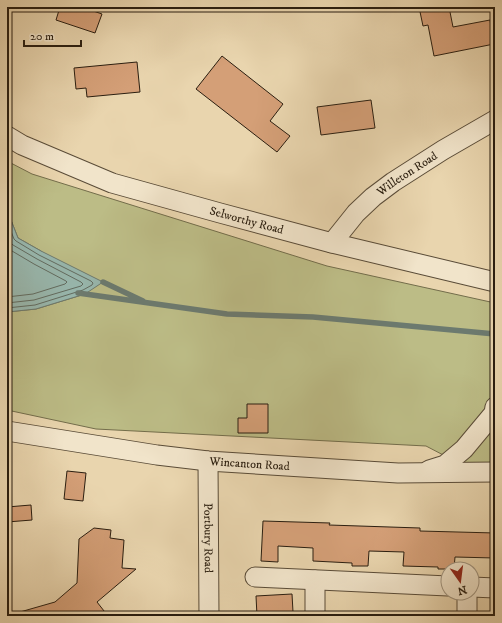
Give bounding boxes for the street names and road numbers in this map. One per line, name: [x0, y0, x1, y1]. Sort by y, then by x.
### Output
street label: Willeton Road: [373, 148, 440, 200]
street label: Selworthy Road: [208, 203, 285, 237]
street label: Wincanton Road: [208, 454, 290, 474]
street label: Portbury Road: [201, 503, 216, 573]

